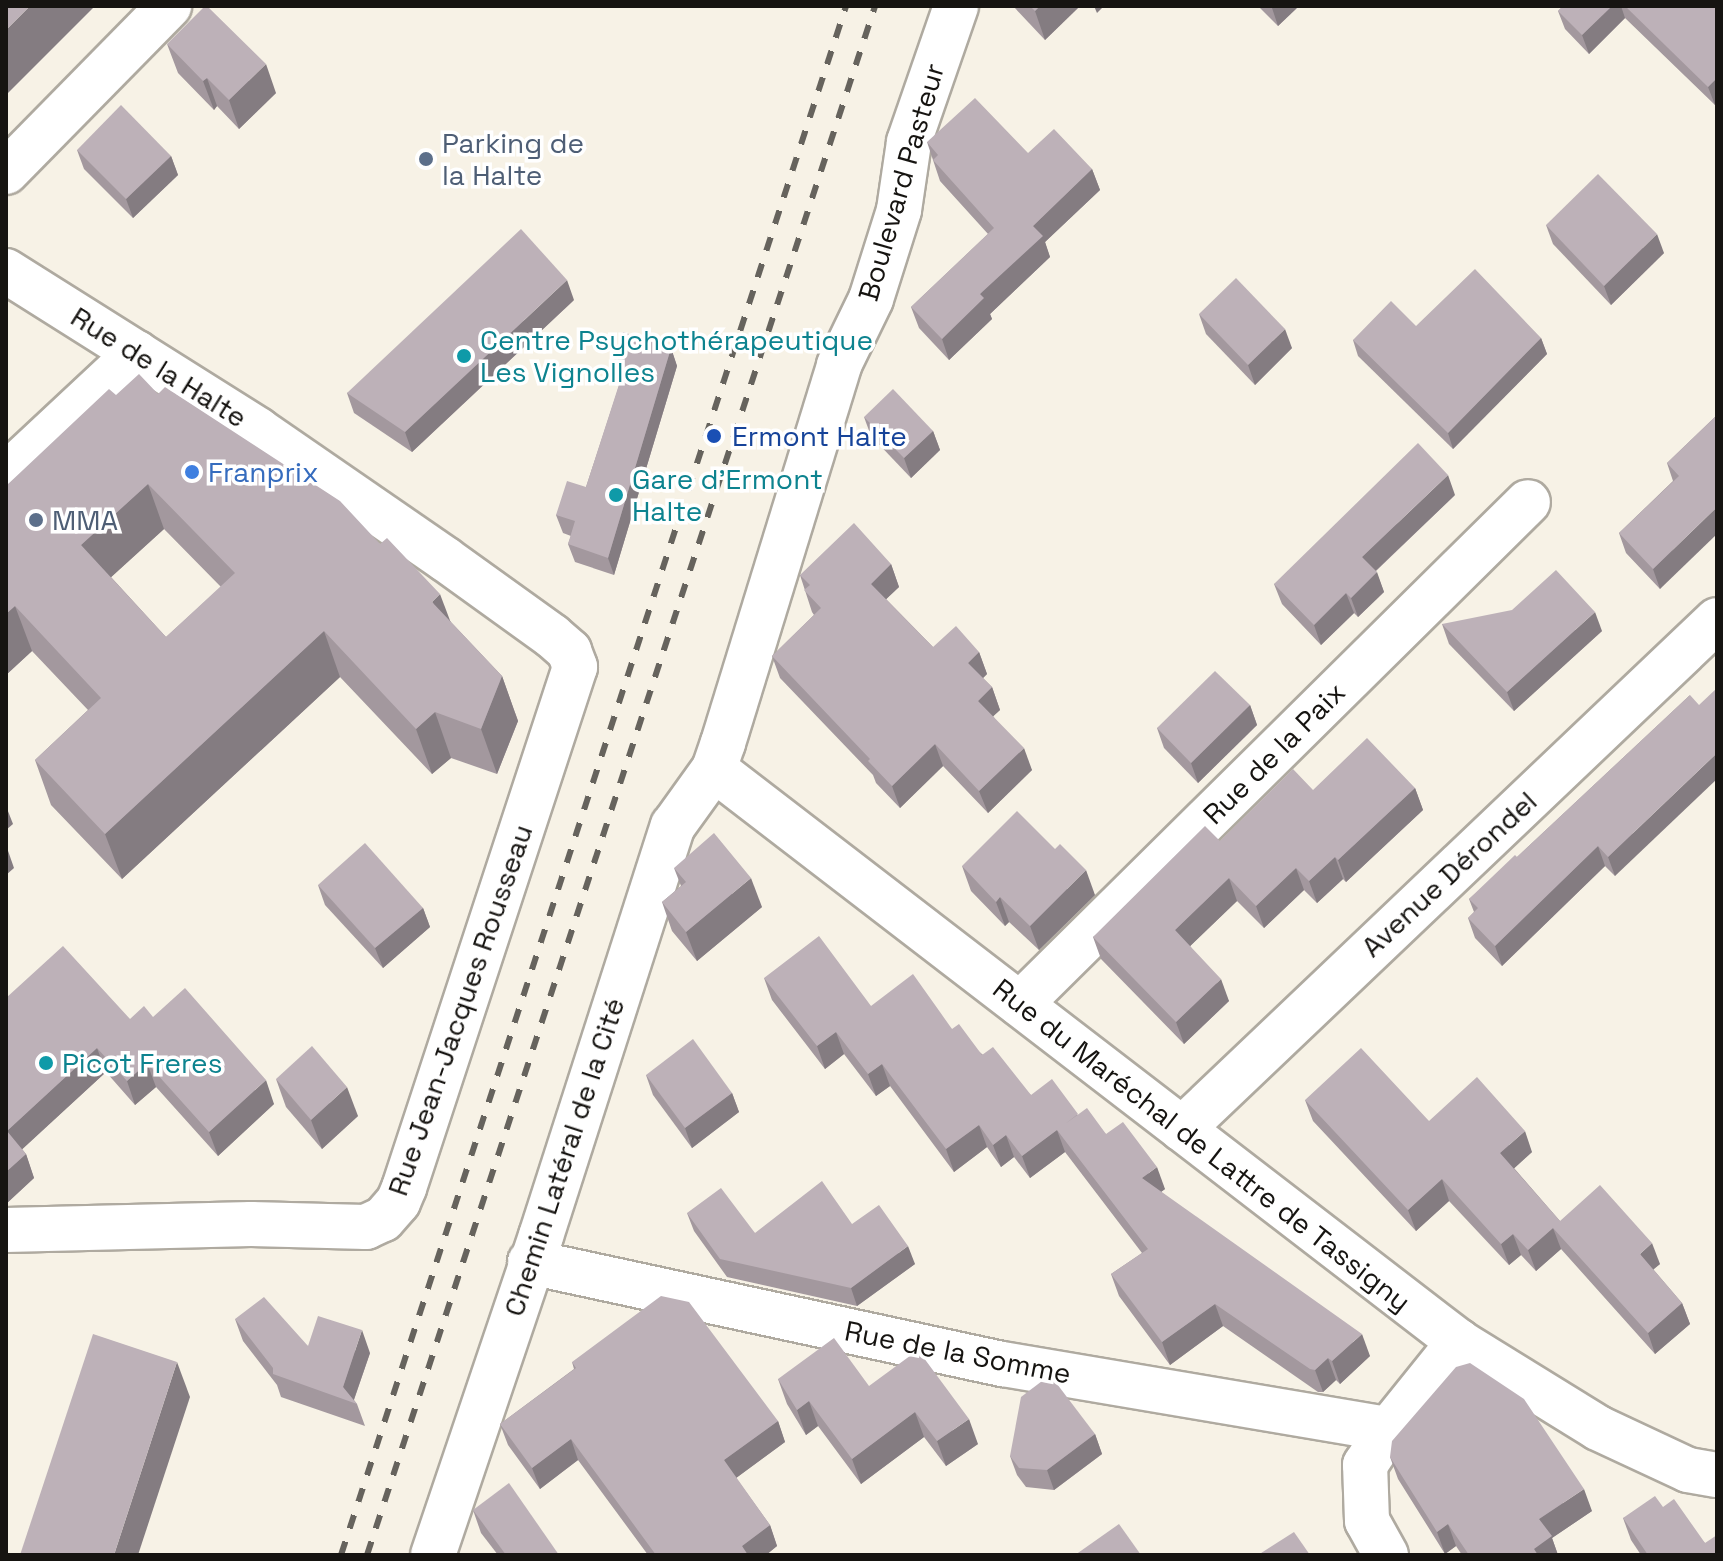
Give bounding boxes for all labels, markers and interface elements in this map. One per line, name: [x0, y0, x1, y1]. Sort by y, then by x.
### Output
street label: Boulevard Pasteur: [851, 59, 951, 305]
place label: Parking de la Halte: [442, 126, 584, 192]
marker: Parking de la Halte: [417, 150, 435, 168]
street label: Rue de la Halte: [65, 300, 253, 434]
place label: Centre Psychothérapeutique Les Vignolles: [480, 323, 873, 389]
marker: Centre Psychothérapeutique Les Vignolles: [455, 347, 473, 365]
place label: Ermont Halte: [732, 419, 907, 453]
marker: Ermont Halte: [703, 425, 725, 447]
place label: Franprix: [208, 455, 319, 489]
place label: Gare d'Ermont Halte: [632, 462, 823, 528]
marker: Franprix: [183, 463, 201, 481]
marker: Gare d'Ermont Halte: [607, 486, 625, 504]
place label: MMA: [52, 503, 118, 537]
marker: MMA: [27, 511, 45, 529]
street label: Rue de la Paix: [1196, 675, 1352, 831]
street label: Avenue Dérondel: [1354, 784, 1544, 964]
street label: Rue Jean-Jacques Rousseau: [381, 820, 539, 1200]
street label: Rue du Maréchal de Lattre de Tassigny: [986, 971, 1418, 1319]
street label: Chemin Latéral de la Cité: [497, 994, 631, 1320]
place label: Picot Freres: [62, 1046, 222, 1080]
marker: Picot Freres: [37, 1054, 55, 1072]
street label: Rue de la Somme: [842, 1314, 1074, 1390]

